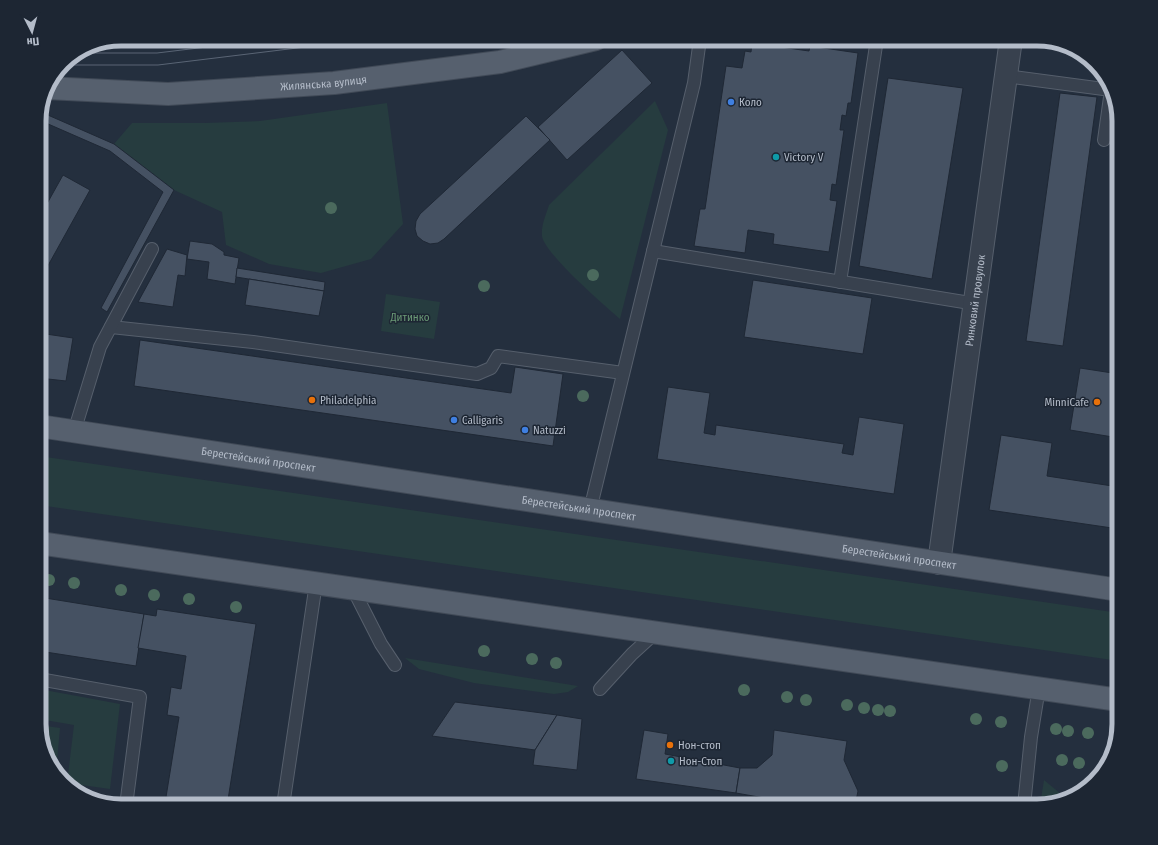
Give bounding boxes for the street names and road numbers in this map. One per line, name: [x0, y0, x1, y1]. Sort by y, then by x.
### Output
street label: Жилянська вулиця: [280, 73, 368, 94]
street label: Ринковий провулок: [963, 253, 988, 347]
street label: Берестейський проспект: [200, 445, 317, 475]
street label: Берестейський проспект: [521, 493, 637, 524]
street label: Берестейський проспект: [841, 542, 958, 572]

